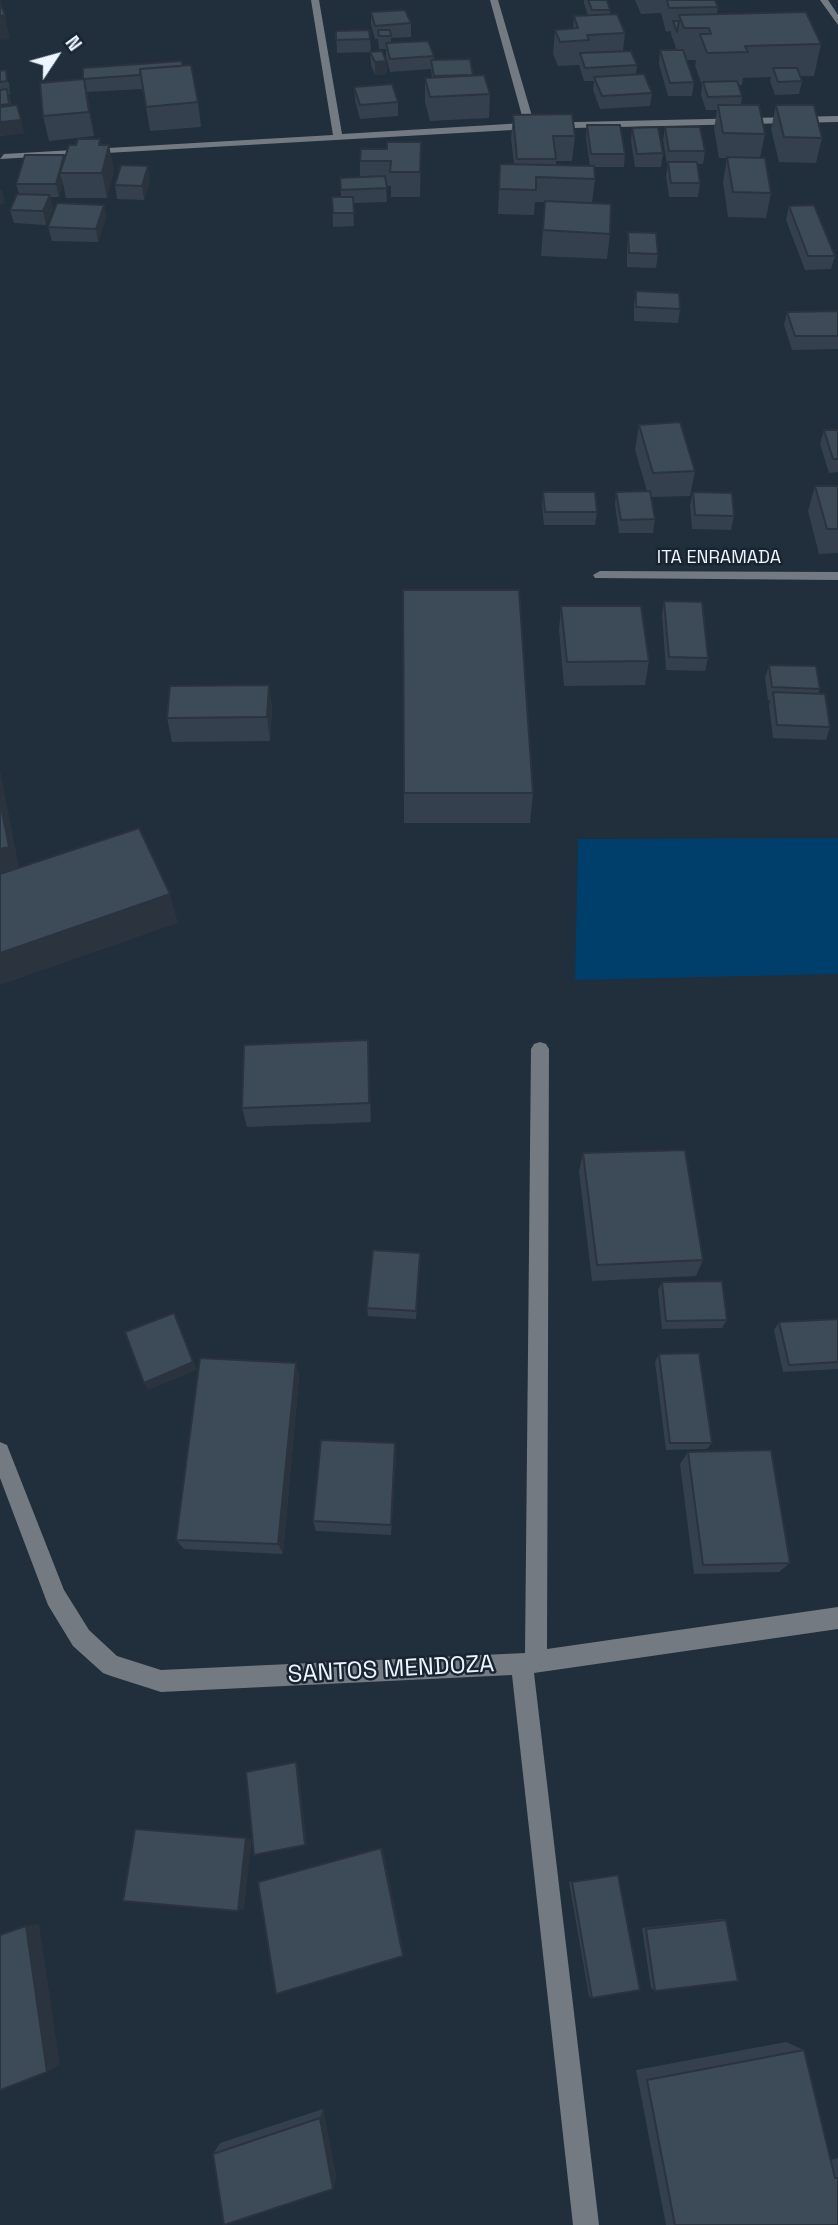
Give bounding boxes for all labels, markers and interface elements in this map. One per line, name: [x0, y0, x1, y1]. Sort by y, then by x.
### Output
north arrow: [21, 21, 91, 91]
text: N: [60, 31, 87, 56]
street label: ITA ENRAMADA: [657, 547, 781, 569]
street label: SANTOS MENDOZA: [287, 1650, 495, 1690]

